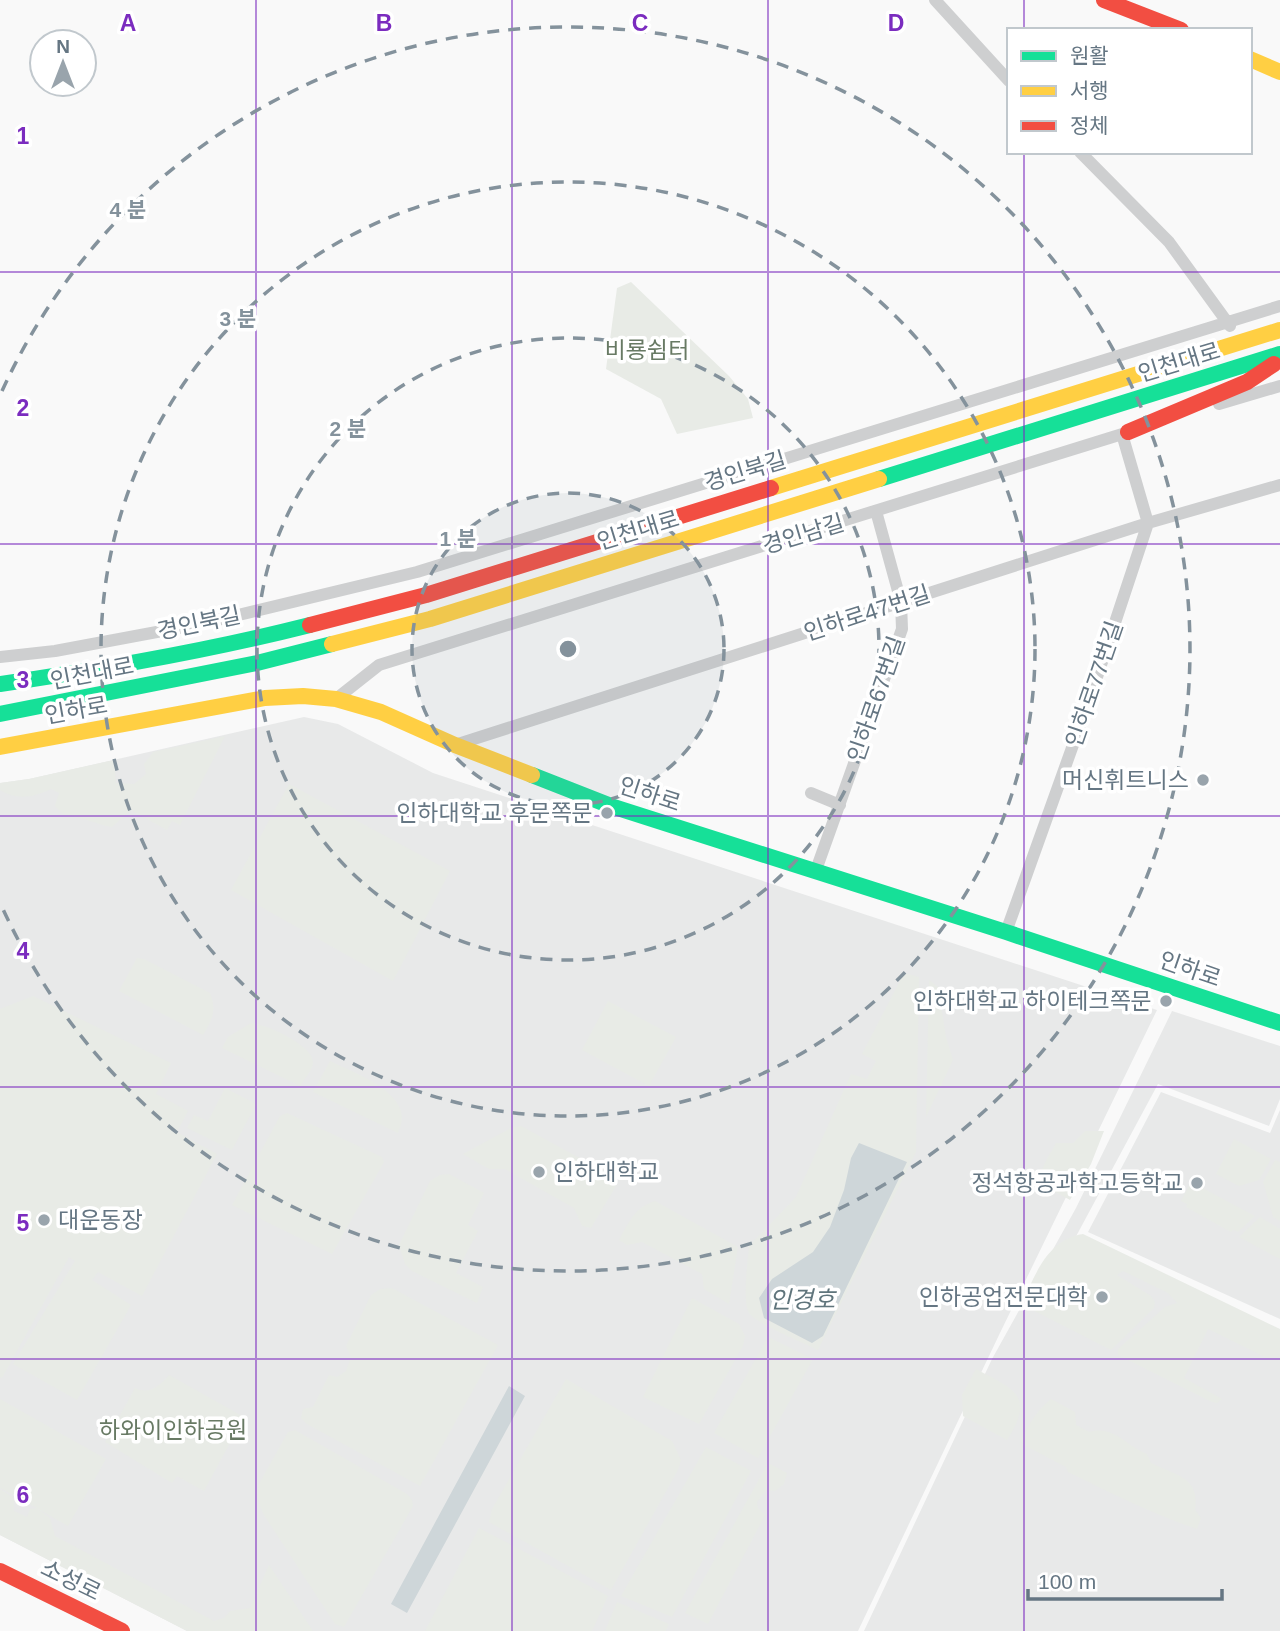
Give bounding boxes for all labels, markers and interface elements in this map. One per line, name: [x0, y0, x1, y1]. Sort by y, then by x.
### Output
text: A: [120, 10, 136, 36]
text: B: [376, 10, 392, 36]
text: C: [632, 10, 648, 36]
text: D: [888, 10, 904, 36]
north arrow: [28, 28, 98, 98]
legend: [1007, 28, 1252, 154]
text: N: [56, 36, 70, 57]
text: 원활: [1070, 44, 1109, 67]
text: 서행: [1070, 79, 1109, 102]
text: 정체: [1070, 114, 1109, 137]
text: 1: [17, 123, 30, 149]
text: 4 분: [110, 198, 146, 221]
text: 3 분: [220, 307, 256, 330]
park label: 비룡쉼터: [605, 337, 689, 363]
street label: 인천대로: [1135, 337, 1223, 387]
text: 2: [17, 395, 29, 421]
text: 2 분: [330, 417, 366, 440]
street label: 경인북길: [701, 446, 789, 496]
street label: 인천대로: [594, 505, 682, 555]
street label: 경인남길: [759, 509, 847, 559]
text: 1 분: [440, 527, 476, 550]
street label: 인하로47번길: [801, 580, 933, 646]
street label: 경인북길: [155, 601, 243, 645]
street label: 인하로77번길: [1060, 618, 1128, 750]
street label: 인하로67번길: [842, 633, 910, 765]
centre of rings: [556, 637, 580, 661]
street label: 인천대로: [48, 652, 136, 694]
text: 3: [17, 667, 29, 693]
street label: 인하로: [42, 692, 110, 728]
place label: 머신휘트니스: [1062, 767, 1189, 793]
street label: 인하로: [616, 772, 684, 816]
marker: 머신휘트니스: [1195, 772, 1211, 788]
place label: 인하대학교 후문쪽문: [396, 800, 593, 826]
marker: 인하대학교 후문쪽문: [599, 805, 615, 821]
text: 4: [17, 938, 30, 964]
street label: 인하로: [1156, 946, 1224, 992]
place label: 인하대학교 하이테크쪽문: [913, 988, 1152, 1014]
marker: 인하대학교 하이테크쪽문: [1158, 993, 1174, 1009]
place label: 인하대학교: [553, 1159, 659, 1185]
marker: 인하대학교: [531, 1164, 547, 1180]
place label: 정석항공과학고등학교: [971, 1170, 1183, 1196]
marker: 정석항공과학고등학교: [1189, 1175, 1205, 1191]
place label: 대운동장: [58, 1207, 143, 1233]
text: 5: [17, 1210, 30, 1236]
marker: 대운동장: [36, 1212, 52, 1228]
place label: 인하공업전문대학: [919, 1284, 1088, 1310]
water label: 인경호: [769, 1286, 837, 1313]
marker: 인하공업전문대학: [1094, 1289, 1110, 1305]
park label: 하와이인하공원: [99, 1417, 247, 1443]
text: 6: [17, 1482, 29, 1508]
street label: 소성로: [37, 1554, 105, 1606]
scale bar: [1028, 1558, 1222, 1602]
text: 100 m: [1038, 1570, 1096, 1593]

